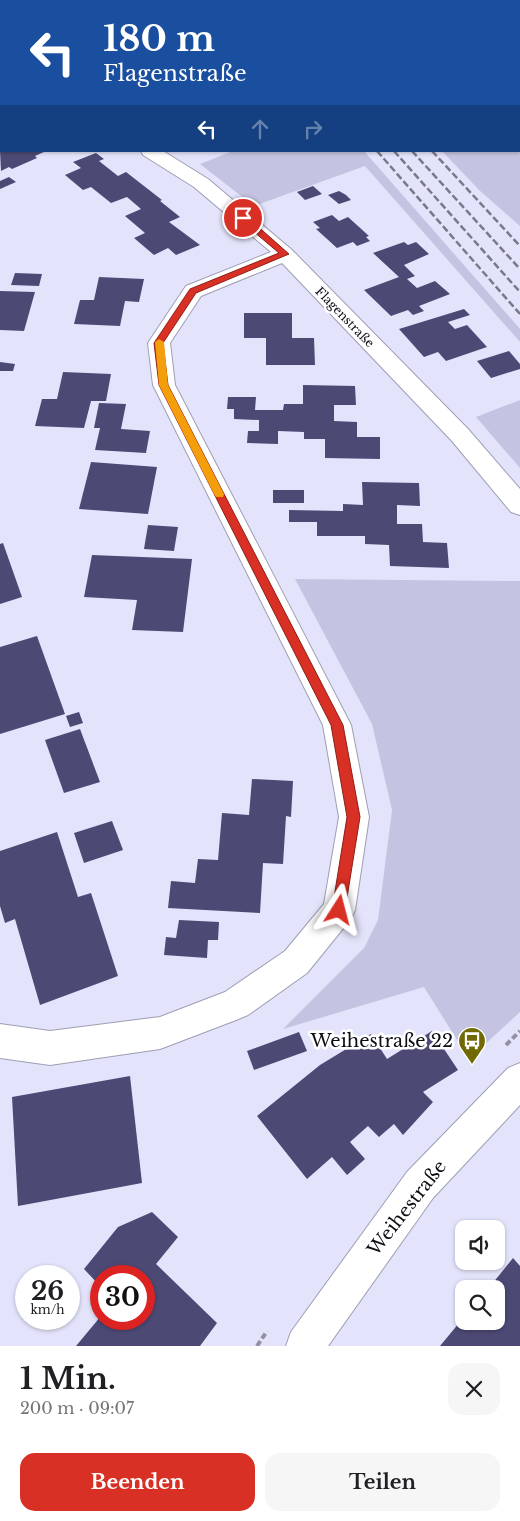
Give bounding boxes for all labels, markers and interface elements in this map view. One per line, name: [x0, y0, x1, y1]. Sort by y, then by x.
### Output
text: 180 m: [103, 17, 215, 60]
icon: left: [20, 20, 85, 85]
text: Flagenstraße: [103, 60, 247, 87]
icon: left: [193, 115, 221, 143]
icon: ahead: [246, 115, 274, 143]
icon: right: [299, 115, 327, 143]
pin: [222, 197, 264, 239]
icon: arrive: [229, 204, 257, 232]
street label: Flagenstraße: [312, 284, 378, 350]
position arrow: [312, 883, 364, 935]
bus stop icon: Weihestraße 22: [457, 1026, 487, 1065]
place label: Weihestraße 22: [310, 1030, 453, 1052]
street label: Weihestraße: [362, 1156, 451, 1261]
map controls: [455, 1220, 505, 1330]
button: sound: [455, 1220, 505, 1270]
speed limit sign: 30: [90, 1265, 155, 1330]
text: 26: [31, 1276, 64, 1307]
button: search: [455, 1280, 505, 1330]
text: km/h: [30, 1302, 65, 1317]
text: 1 Min.: [20, 1360, 116, 1397]
button: close: [448, 1363, 500, 1415]
text: 200 m · 09:07: [20, 1398, 134, 1418]
button: Beenden: [20, 1453, 255, 1511]
button: Teilen: [265, 1453, 500, 1511]

